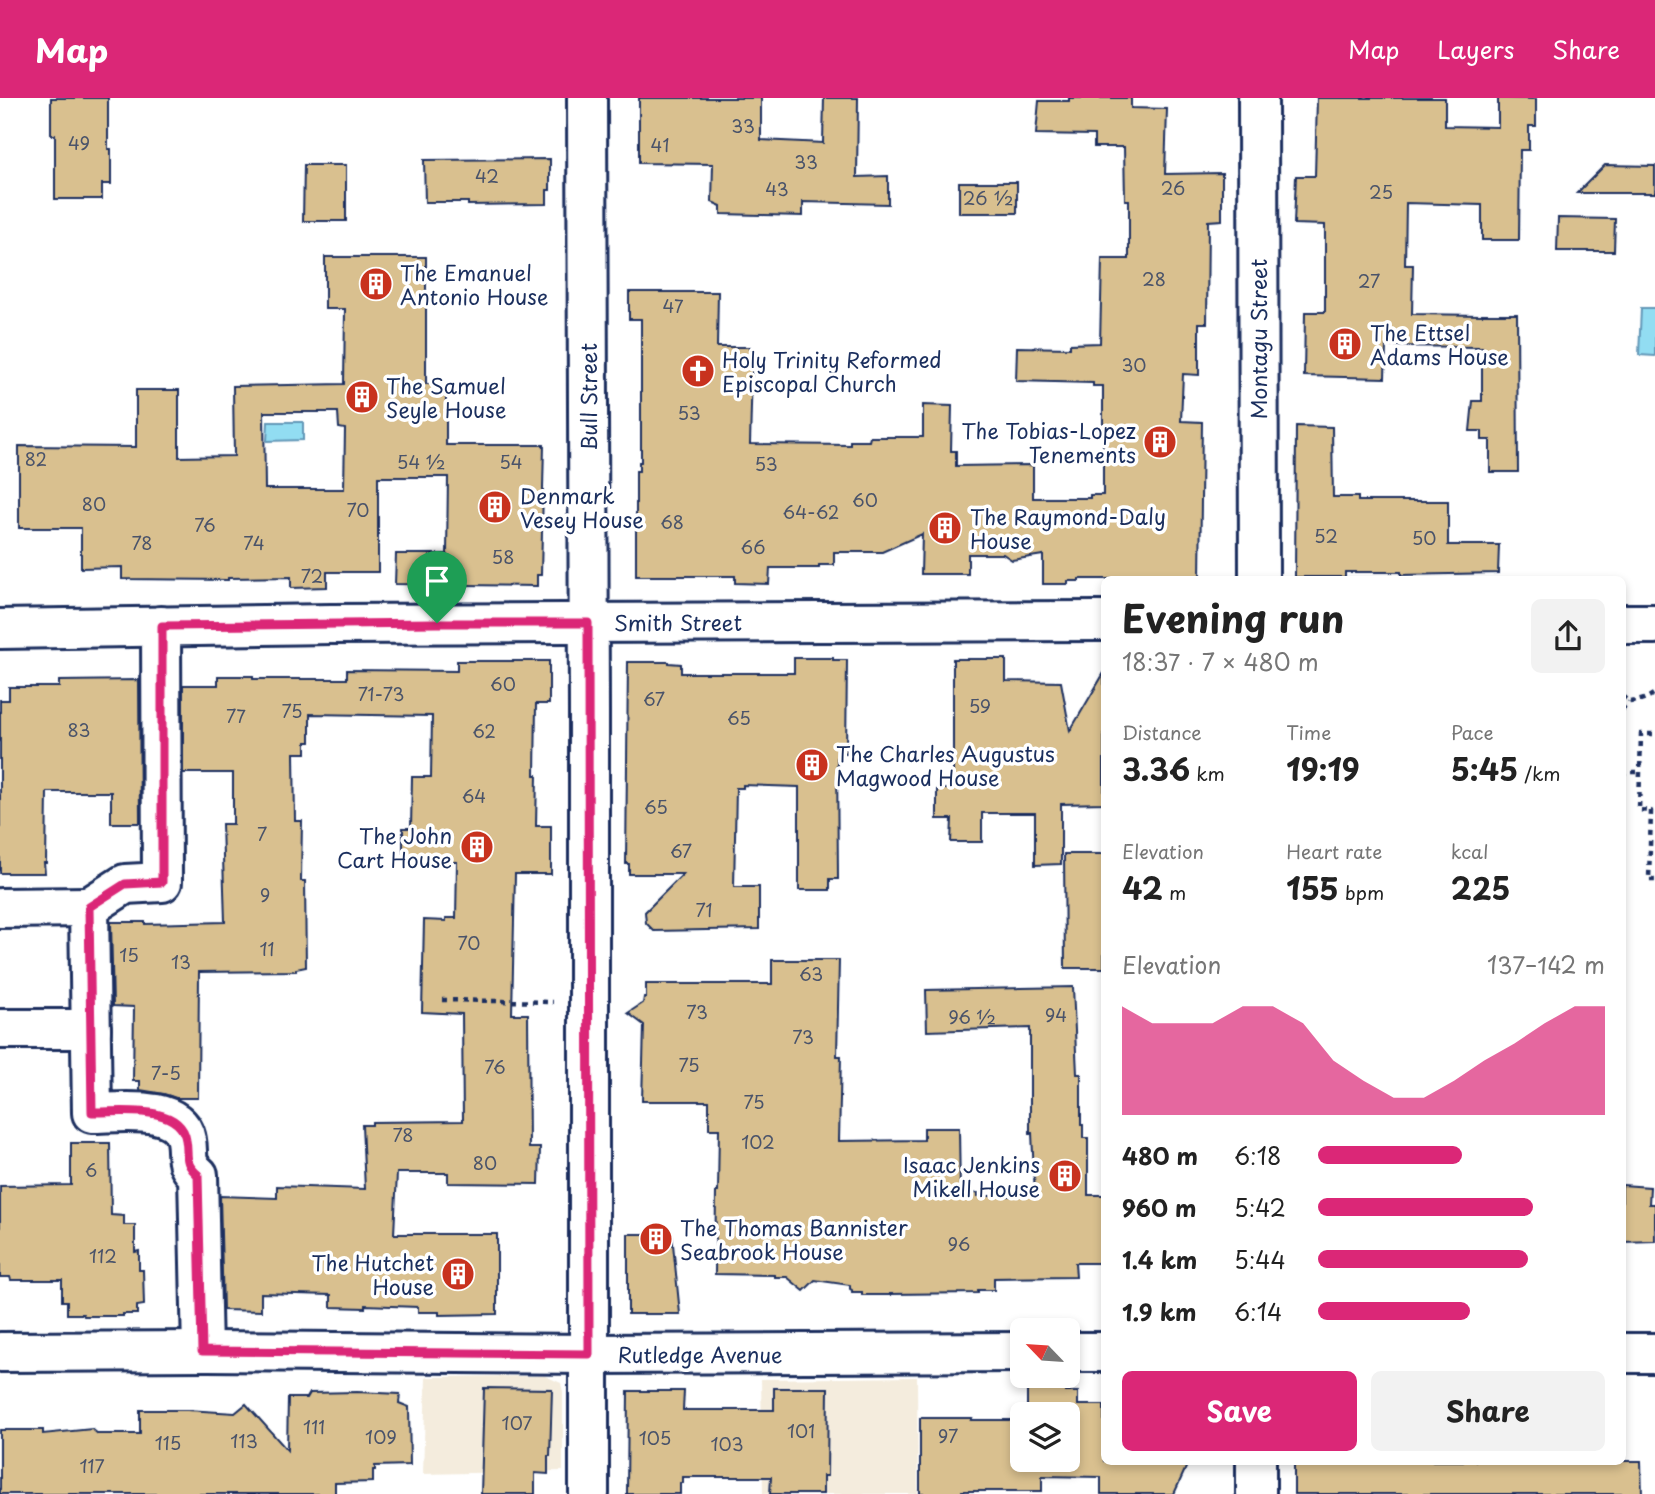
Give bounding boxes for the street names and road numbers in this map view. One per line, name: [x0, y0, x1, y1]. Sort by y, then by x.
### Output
street label: Montagu Street: [1242, 259, 1274, 419]
street label: Bull Street: [572, 343, 604, 451]
street label: Smith Street: [614, 606, 742, 638]
street label: Rutledge Avenue: [618, 1338, 782, 1370]

